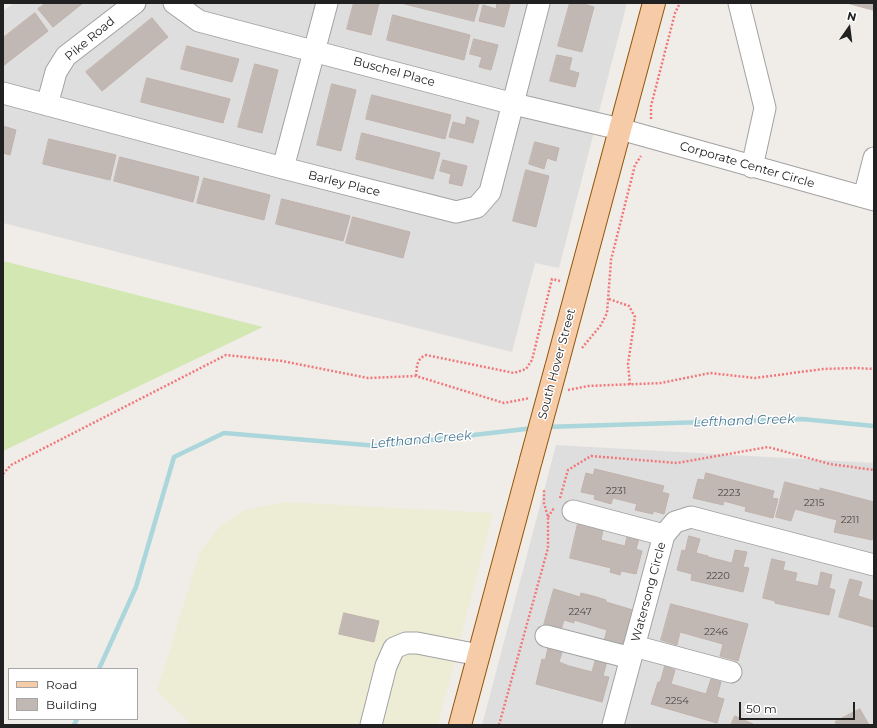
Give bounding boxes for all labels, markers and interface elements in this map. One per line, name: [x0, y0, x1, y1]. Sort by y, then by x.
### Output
north arrow: [829, 8, 869, 48]
text: N: [846, 8, 858, 24]
street label: Pike Road: [62, 14, 118, 64]
street label: Buschel Place: [351, 54, 437, 90]
street label: Corporate Center Circle: [678, 139, 816, 191]
street label: Barley Place: [306, 168, 382, 200]
street label: South Hover Street: [535, 307, 579, 421]
water label: Lefthand Creek: [693, 411, 795, 431]
water label: Lefthand Creek: [370, 428, 472, 452]
house number: 2231: [606, 485, 626, 497]
house number: 2223: [718, 487, 740, 499]
house number: 2215: [804, 497, 824, 509]
house number: 2211: [841, 514, 859, 526]
street label: Watersong Circle: [629, 540, 669, 644]
house number: 2220: [706, 570, 730, 582]
house number: 2247: [568, 606, 592, 618]
house number: 2246: [704, 626, 728, 638]
legend: [8, 668, 138, 720]
text: Road: [46, 677, 77, 692]
scale bar: [741, 694, 857, 720]
house number: 2254: [665, 695, 689, 707]
text: Building: [46, 697, 97, 712]
text: 50 m: [746, 701, 777, 716]

